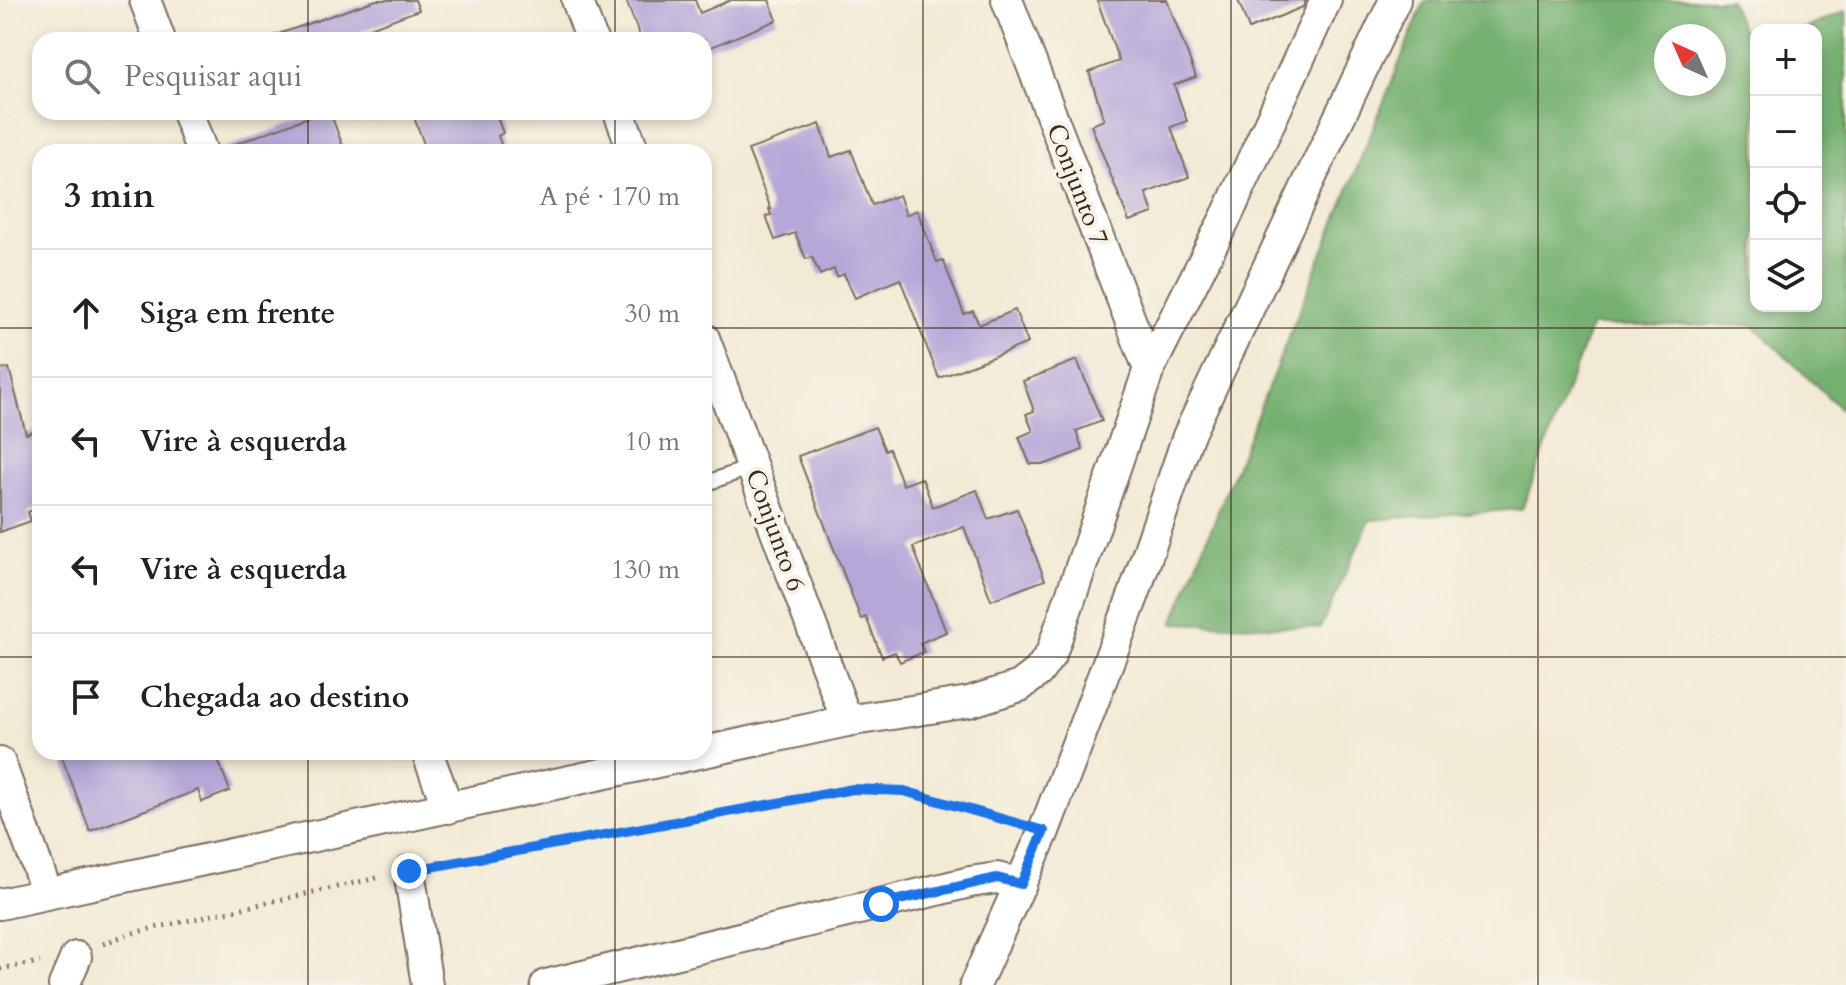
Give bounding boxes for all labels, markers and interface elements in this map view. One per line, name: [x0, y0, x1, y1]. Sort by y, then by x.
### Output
north arrow: [1654, 24, 1726, 96]
map controls: [1750, 24, 1822, 312]
button: +: [1750, 24, 1822, 96]
search box: [32, 32, 712, 120]
icon: search: [60, 54, 104, 98]
text: Pesquisar aqui: [124, 56, 302, 97]
button: −: [1750, 96, 1822, 168]
street label: Conjunto 7: [1038, 118, 1117, 250]
button: locate: [1750, 168, 1822, 240]
text: 3 min: [64, 173, 155, 219]
text: A pé · 170 m: [539, 179, 680, 214]
button: layers: [1750, 240, 1822, 312]
icon: ahead: [64, 291, 108, 335]
text: Siga em frente: [140, 293, 335, 334]
text: 30 m: [624, 296, 680, 331]
icon: left: [64, 419, 108, 463]
text: Vire à esquerda: [140, 421, 347, 462]
text: 10 m: [624, 424, 680, 459]
street label: Conjunto 6: [737, 464, 814, 596]
icon: left: [64, 547, 108, 591]
text: Vire à esquerda: [140, 549, 347, 590]
text: 130 m: [611, 552, 680, 587]
icon: arrive: [64, 675, 108, 719]
text: Chegada ao destino: [140, 677, 409, 718]
route end: [391, 853, 427, 889]
route start: [863, 886, 899, 922]

